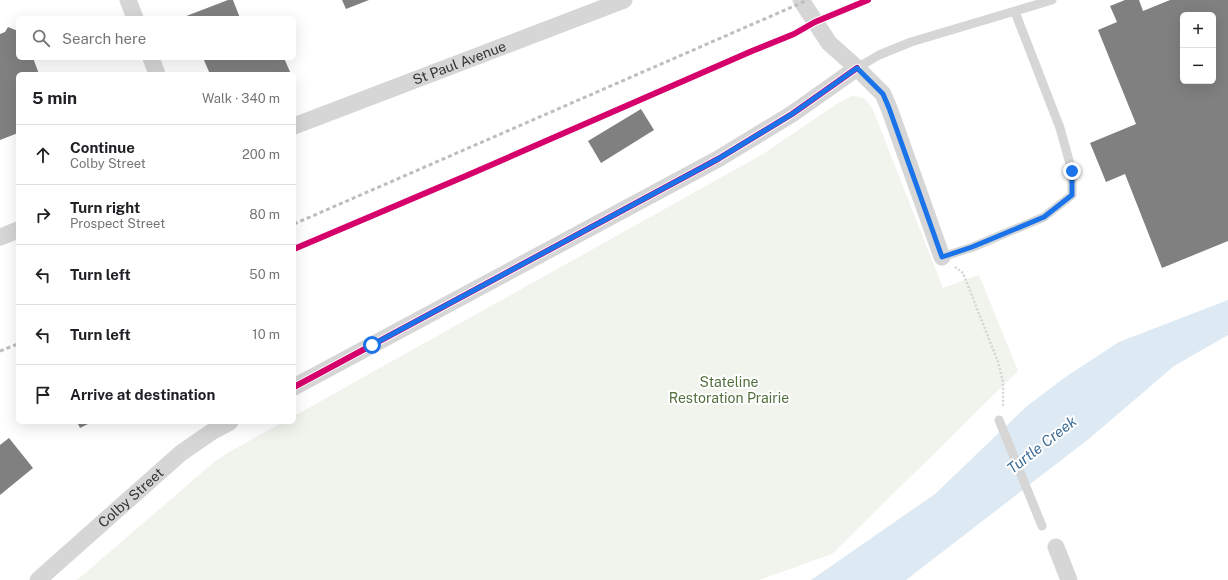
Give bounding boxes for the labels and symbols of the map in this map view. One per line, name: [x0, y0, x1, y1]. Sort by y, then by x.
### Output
street label: St Paul Avenue: [410, 38, 508, 88]
route end: [1063, 162, 1081, 180]
route start: [363, 336, 381, 354]
park label: Stateline Restoration Prairie: [669, 374, 789, 406]
water label: Turtle Creek: [1004, 412, 1080, 477]
street label: Colby Street: [95, 465, 167, 531]

